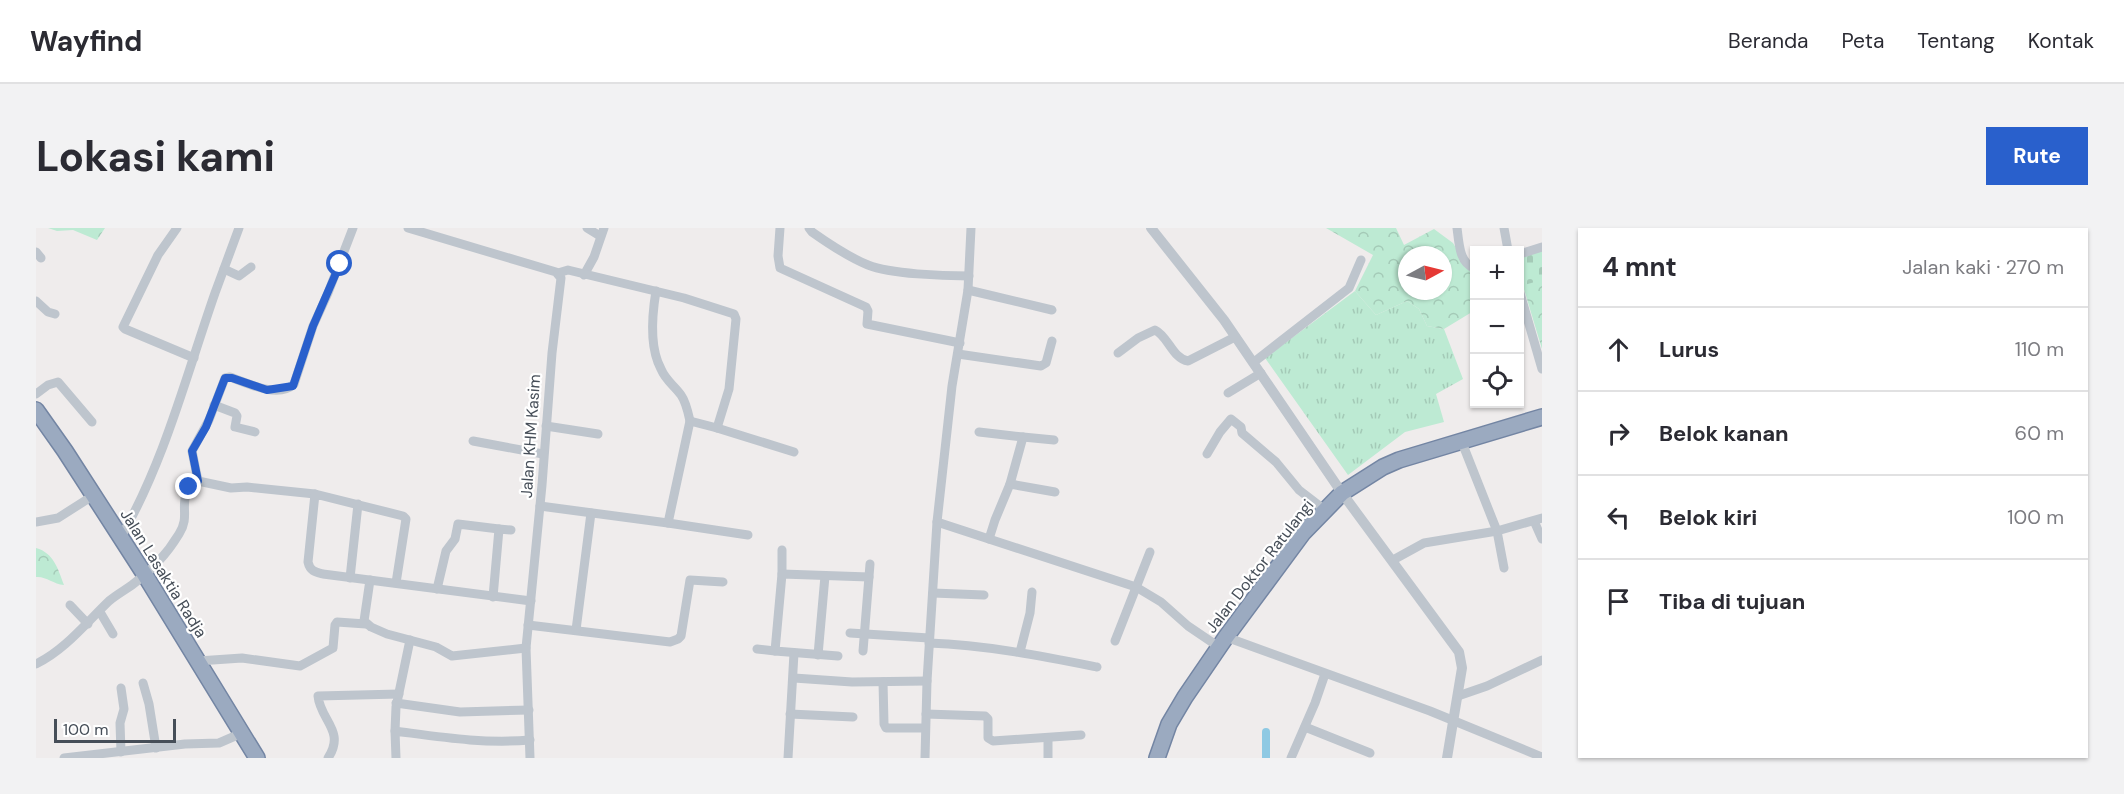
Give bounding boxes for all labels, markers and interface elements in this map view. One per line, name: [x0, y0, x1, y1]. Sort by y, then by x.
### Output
text: Wayfind: [30, 23, 142, 60]
text: Beranda: [1728, 27, 1809, 55]
text: Peta: [1842, 27, 1884, 55]
text: Tentang: [1917, 27, 1995, 55]
text: Kontak: [2028, 27, 2094, 55]
button: Rute: [1986, 127, 2088, 185]
text: Lokasi kami: [36, 129, 275, 184]
north arrow: [1398, 246, 1452, 300]
map controls: [1470, 246, 1524, 408]
button: +: [1470, 246, 1524, 300]
route start: [326, 250, 352, 276]
text: 4 mnt: [1602, 250, 1677, 284]
text: Jalan kaki · 270 m: [1902, 254, 2064, 280]
button: −: [1470, 300, 1524, 354]
icon: ahead: [1602, 333, 1635, 366]
text: Lurus: [1659, 335, 1719, 364]
text: 110 m: [2015, 336, 2064, 362]
button: locate: [1470, 354, 1524, 408]
street label: Jalan KHM Kasim: [516, 373, 545, 499]
icon: right: [1602, 417, 1635, 450]
text: Belok kanan: [1659, 419, 1789, 448]
text: 60 m: [2015, 420, 2064, 446]
route end: [175, 473, 201, 499]
street label: Jalan Doktor Ratulangi: [1201, 495, 1318, 637]
icon: left: [1602, 501, 1635, 534]
text: Belok kiri: [1659, 503, 1757, 532]
text: 100 m: [2007, 504, 2064, 530]
street label: Jalan Lasaktia Radja: [115, 505, 212, 642]
icon: arrive: [1602, 585, 1635, 618]
text: Tiba di tujuan: [1659, 587, 1805, 616]
scale bar: [54, 716, 176, 744]
text: 100 m: [63, 719, 108, 740]

